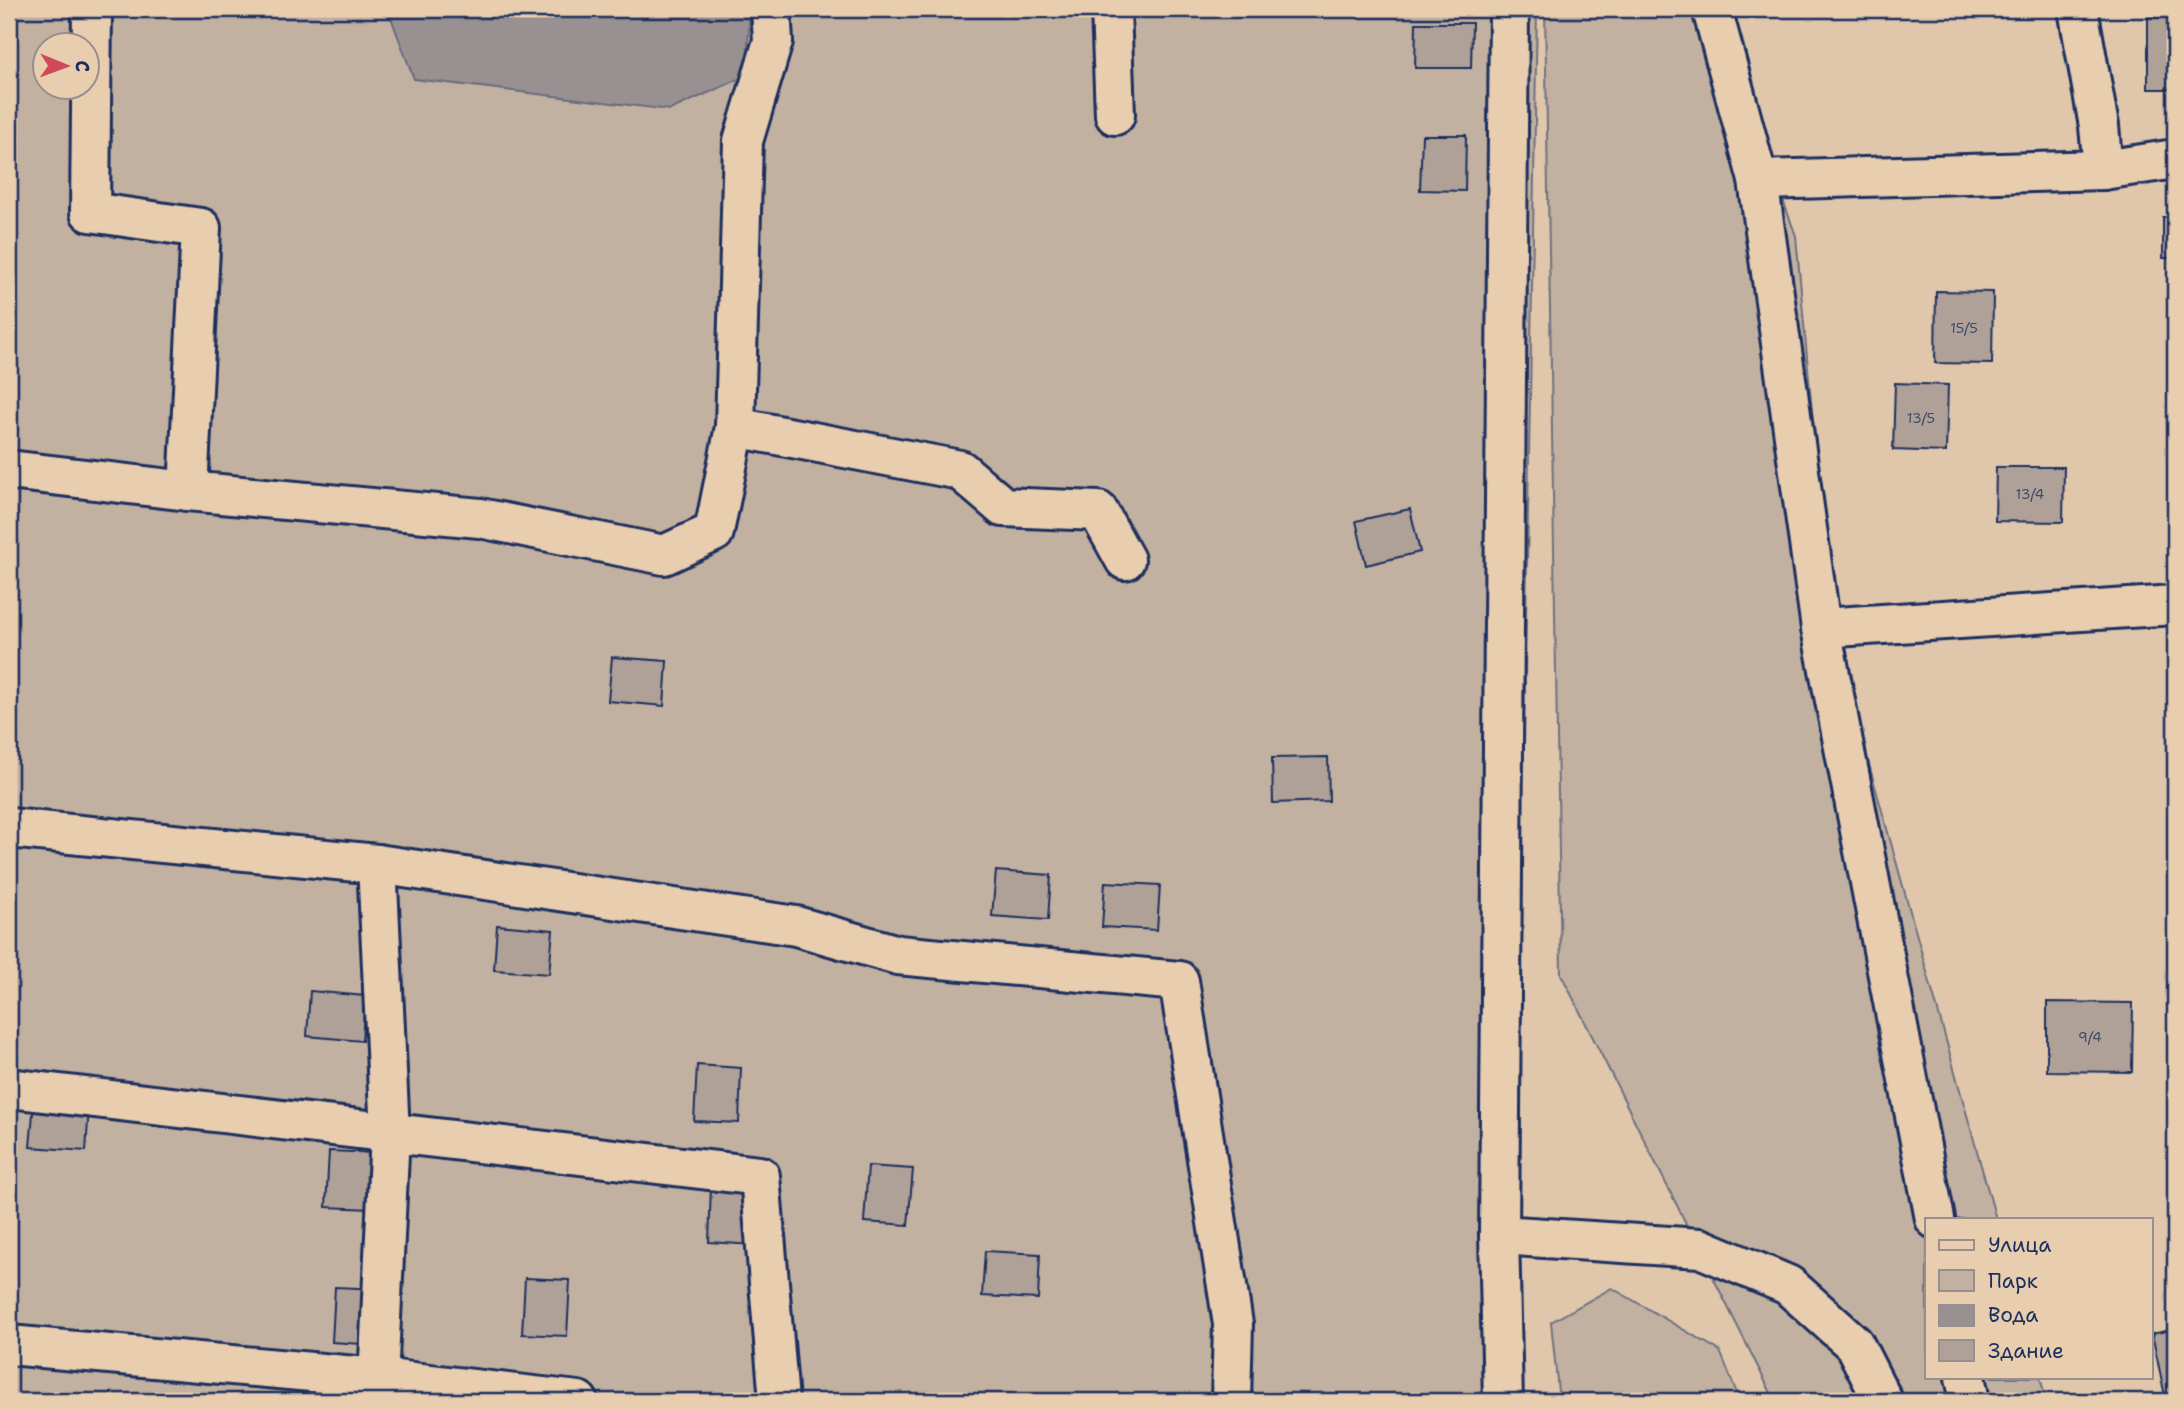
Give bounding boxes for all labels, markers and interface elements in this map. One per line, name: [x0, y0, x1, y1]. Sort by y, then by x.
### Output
north arrow: [32, 32, 102, 102]
text: С: [70, 60, 95, 72]
house number: 15/5: [1950, 319, 1978, 337]
house number: 13/5: [1907, 409, 1935, 427]
house number: 13/4: [2016, 485, 2045, 503]
house number: 9/4: [2078, 1028, 2102, 1046]
legend: [1925, 1218, 2152, 1378]
text: Улица: [1988, 1231, 2051, 1259]
text: Парк: [1988, 1267, 2038, 1295]
text: Вода: [1988, 1301, 2038, 1329]
text: Здание: [1988, 1337, 2064, 1365]

